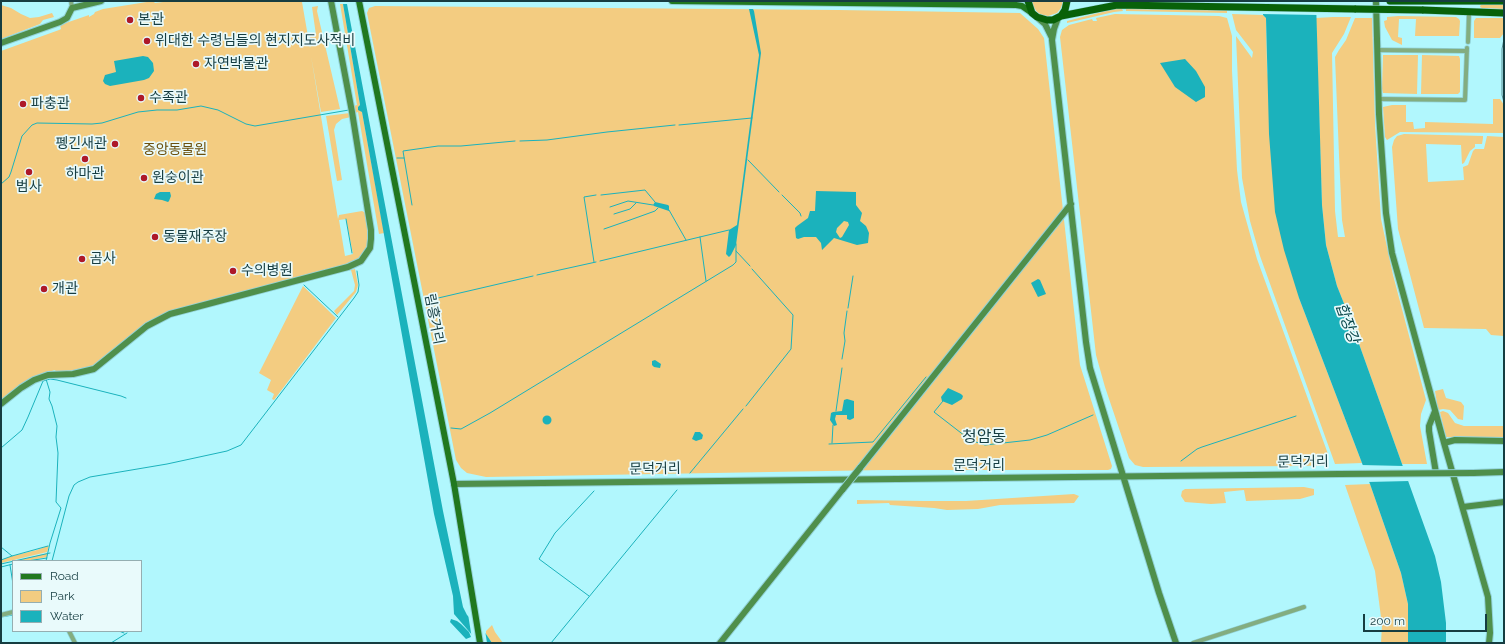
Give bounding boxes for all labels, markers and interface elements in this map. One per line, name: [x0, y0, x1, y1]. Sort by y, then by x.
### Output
place label: 본관: [138, 12, 164, 28]
marker: 본관: [125, 15, 135, 25]
place label: 위대한 수령님들의 현지지도사적비: [155, 33, 355, 49]
marker: 위대한 수령님들의 현지지도사적비: [142, 36, 152, 46]
place label: 자연박물관: [204, 56, 268, 72]
marker: 자연박물관: [191, 59, 201, 69]
place label: 수족관: [149, 90, 188, 106]
marker: 수족관: [136, 93, 146, 103]
place label: 파충관: [31, 96, 70, 112]
marker: 파충관: [18, 99, 28, 109]
place label: 펭긴새관: [55, 136, 107, 152]
marker: 펭긴새관: [110, 139, 120, 149]
park label: 중앙동물원: [143, 142, 207, 158]
marker: 하마관: [80, 154, 90, 164]
place label: 하마관: [66, 166, 104, 182]
marker: 범사: [24, 167, 34, 177]
place label: 원숭이관: [152, 170, 204, 186]
marker: 원숭이관: [139, 173, 149, 183]
place label: 범사: [16, 179, 42, 195]
place label: 동물재주장: [163, 229, 227, 245]
marker: 동물재주장: [150, 232, 160, 242]
place label: 곰사: [90, 251, 116, 267]
marker: 곰사: [77, 254, 87, 264]
place label: 수의병원: [241, 263, 293, 279]
marker: 수의병원: [228, 266, 238, 276]
place label: 개관: [52, 281, 78, 297]
marker: 개관: [39, 284, 49, 294]
street label: 림흥거리: [421, 292, 447, 346]
water label: 합장강: [1331, 300, 1363, 346]
district label: 청암동: [962, 427, 1006, 447]
street label: 문덕거리: [1277, 453, 1329, 471]
street label: 문덕거리: [953, 458, 1005, 474]
street label: 문덕거리: [629, 460, 681, 478]
legend: [12, 560, 142, 632]
text: Road: [50, 569, 79, 583]
text: Park: [50, 589, 75, 603]
scale bar: [1365, 606, 1489, 632]
text: Water: [50, 609, 84, 623]
text: 200 m: [1370, 614, 1405, 628]

